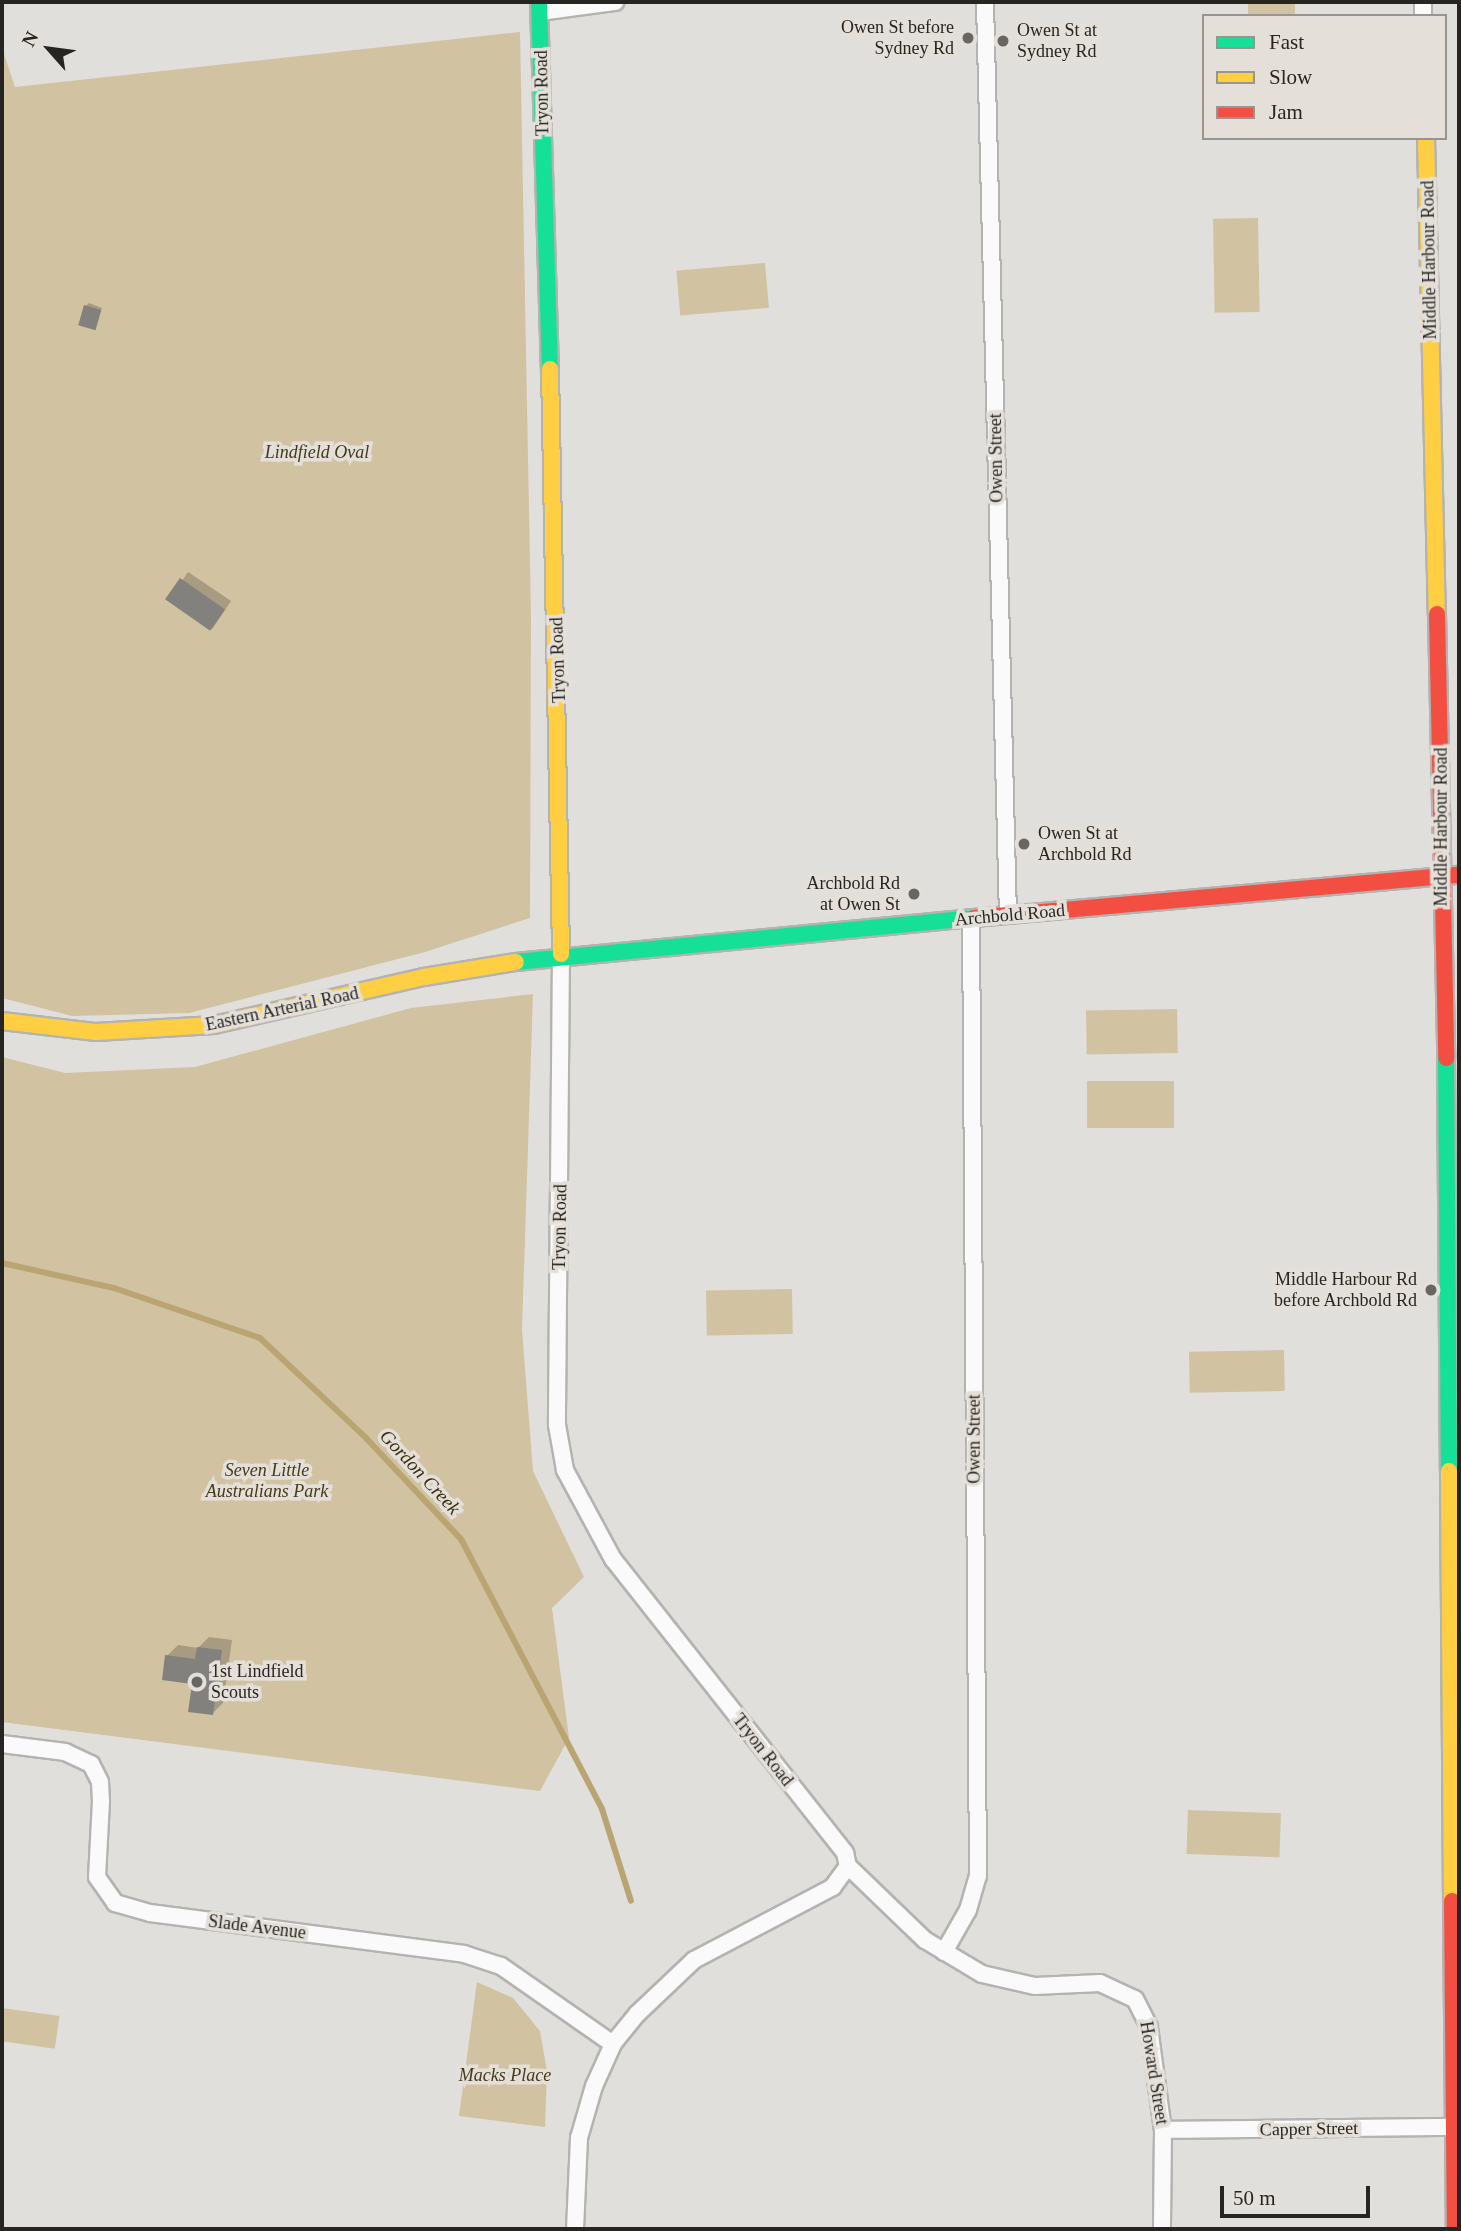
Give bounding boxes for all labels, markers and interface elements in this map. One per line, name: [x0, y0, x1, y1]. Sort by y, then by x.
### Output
north arrow: [14, 14, 84, 84]
legend: [1202, 14, 1447, 140]
place label: Owen St before Sydney Rd: [841, 17, 954, 60]
place label: Owen St at Sydney Rd: [1017, 20, 1097, 62]
text: N: [18, 28, 43, 50]
marker: Owen St before Sydney Rd: [960, 30, 976, 46]
text: Fast: [1269, 30, 1304, 54]
marker: Owen St at Sydney Rd: [995, 33, 1011, 49]
street label: Tryon Road: [530, 50, 554, 136]
text: Slow: [1269, 65, 1312, 89]
text: Jam: [1269, 100, 1303, 124]
street label: Middle Harbour Road: [1417, 180, 1441, 340]
street label: Owen Street: [984, 413, 1008, 503]
park label: Lindfield Oval: [265, 441, 369, 463]
street label: Tryon Road: [546, 617, 570, 703]
street label: Middle Harbour Road: [1430, 748, 1452, 906]
place label: Owen St at Archbold Rd: [1038, 823, 1131, 866]
marker: Owen St at Archbold Rd: [1016, 836, 1032, 852]
place label: Archbold Rd at Owen St: [807, 873, 900, 916]
marker: Archbold Rd at Owen St: [906, 886, 922, 902]
street label: Archbold Road: [954, 899, 1066, 931]
street label: Eastern Arterial Road: [203, 982, 361, 1036]
street label: Tryon Road: [548, 1184, 572, 1270]
place label: Middle Harbour Rd before Archbold Rd: [1273, 1269, 1417, 1312]
marker: Middle Harbour Rd before Archbold Rd: [1423, 1282, 1439, 1298]
street label: Owen Street: [963, 1394, 985, 1484]
water label: Gordon Creek: [375, 1425, 465, 1519]
park label: Seven Little Australians Park: [206, 1460, 328, 1502]
place label: 1st Lindfield Scouts: [211, 1661, 303, 1704]
marker: 1st Lindfield Scouts: [189, 1674, 205, 1690]
street label: Tryon Road: [728, 1710, 798, 1790]
street label: Slade Avenue: [206, 1910, 308, 1944]
street label: Howard Street: [1135, 2020, 1173, 2126]
park label: Macks Place: [459, 2064, 551, 2086]
street label: Capper Street: [1260, 2117, 1358, 2141]
scale bar: [1223, 2172, 1374, 2216]
text: 50 m: [1233, 2186, 1276, 2210]

